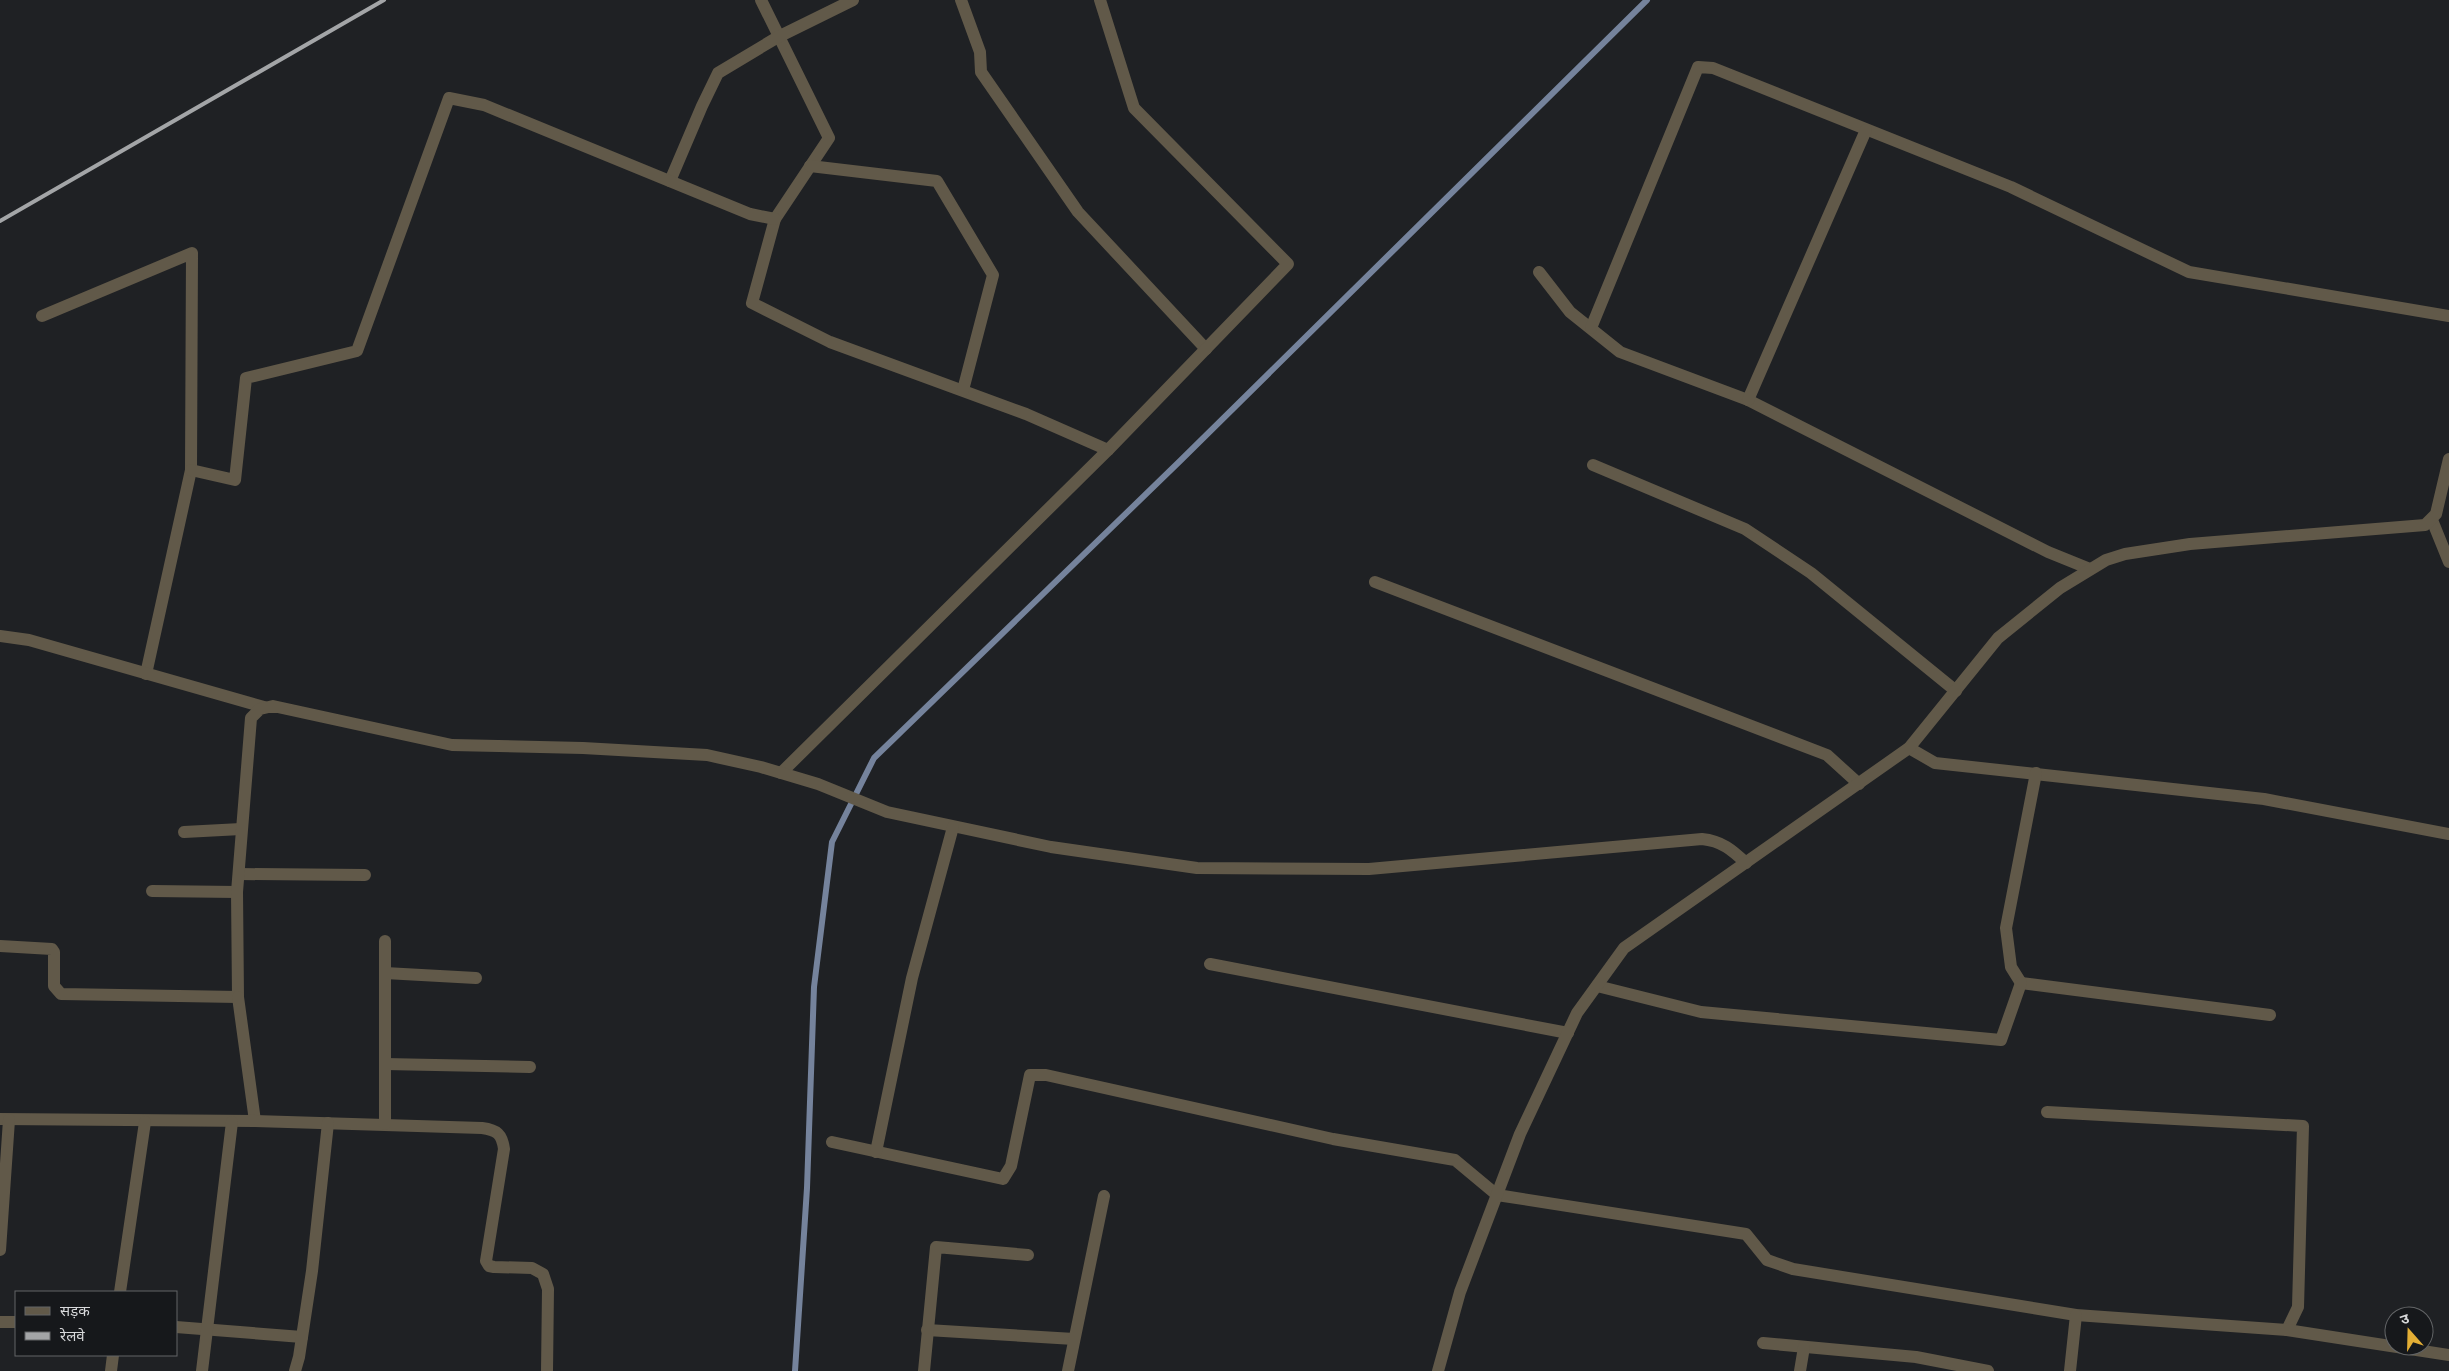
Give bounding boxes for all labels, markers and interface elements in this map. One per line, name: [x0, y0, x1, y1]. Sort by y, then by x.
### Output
legend: [15, 1291, 178, 1356]
text: सड़क: [60, 1302, 90, 1320]
north arrow: [2384, 1306, 2434, 1356]
text: उ: [2398, 1310, 2412, 1329]
text: रेलवे: [59, 1327, 85, 1345]

